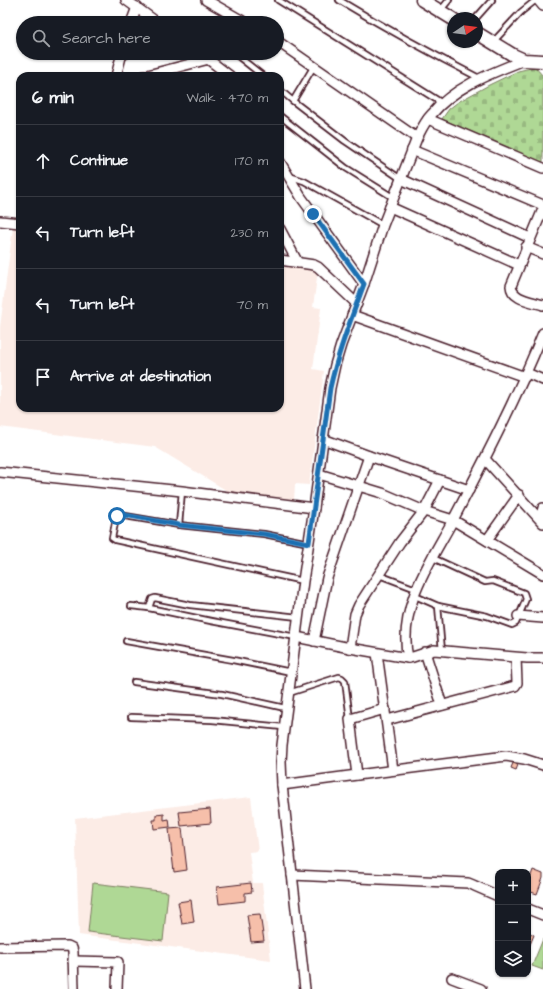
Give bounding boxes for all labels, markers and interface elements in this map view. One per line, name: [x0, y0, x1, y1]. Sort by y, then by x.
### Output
north arrow: [447, 12, 483, 48]
search box: [16, 16, 284, 60]
icon: search: [30, 27, 52, 49]
text: Search here: [62, 28, 151, 49]
text: 6 min: [32, 86, 74, 110]
text: Walk · 470 m: [187, 89, 268, 107]
icon: ahead: [32, 150, 54, 172]
text: Continue: [70, 150, 128, 171]
text: 170 m: [235, 152, 268, 170]
route end: [304, 205, 322, 223]
icon: left: [32, 222, 54, 244]
text: Turn left: [70, 222, 134, 243]
text: 230 m: [230, 224, 268, 242]
icon: left: [32, 294, 54, 316]
text: Turn left: [70, 294, 134, 315]
text: 70 m: [236, 296, 268, 314]
icon: arrive: [32, 366, 54, 388]
text: Arrive at destination: [70, 366, 211, 387]
route start: [108, 507, 126, 525]
map controls: [495, 869, 531, 977]
button: +: [495, 869, 531, 905]
button: −: [495, 905, 531, 941]
button: layers: [495, 941, 531, 977]

